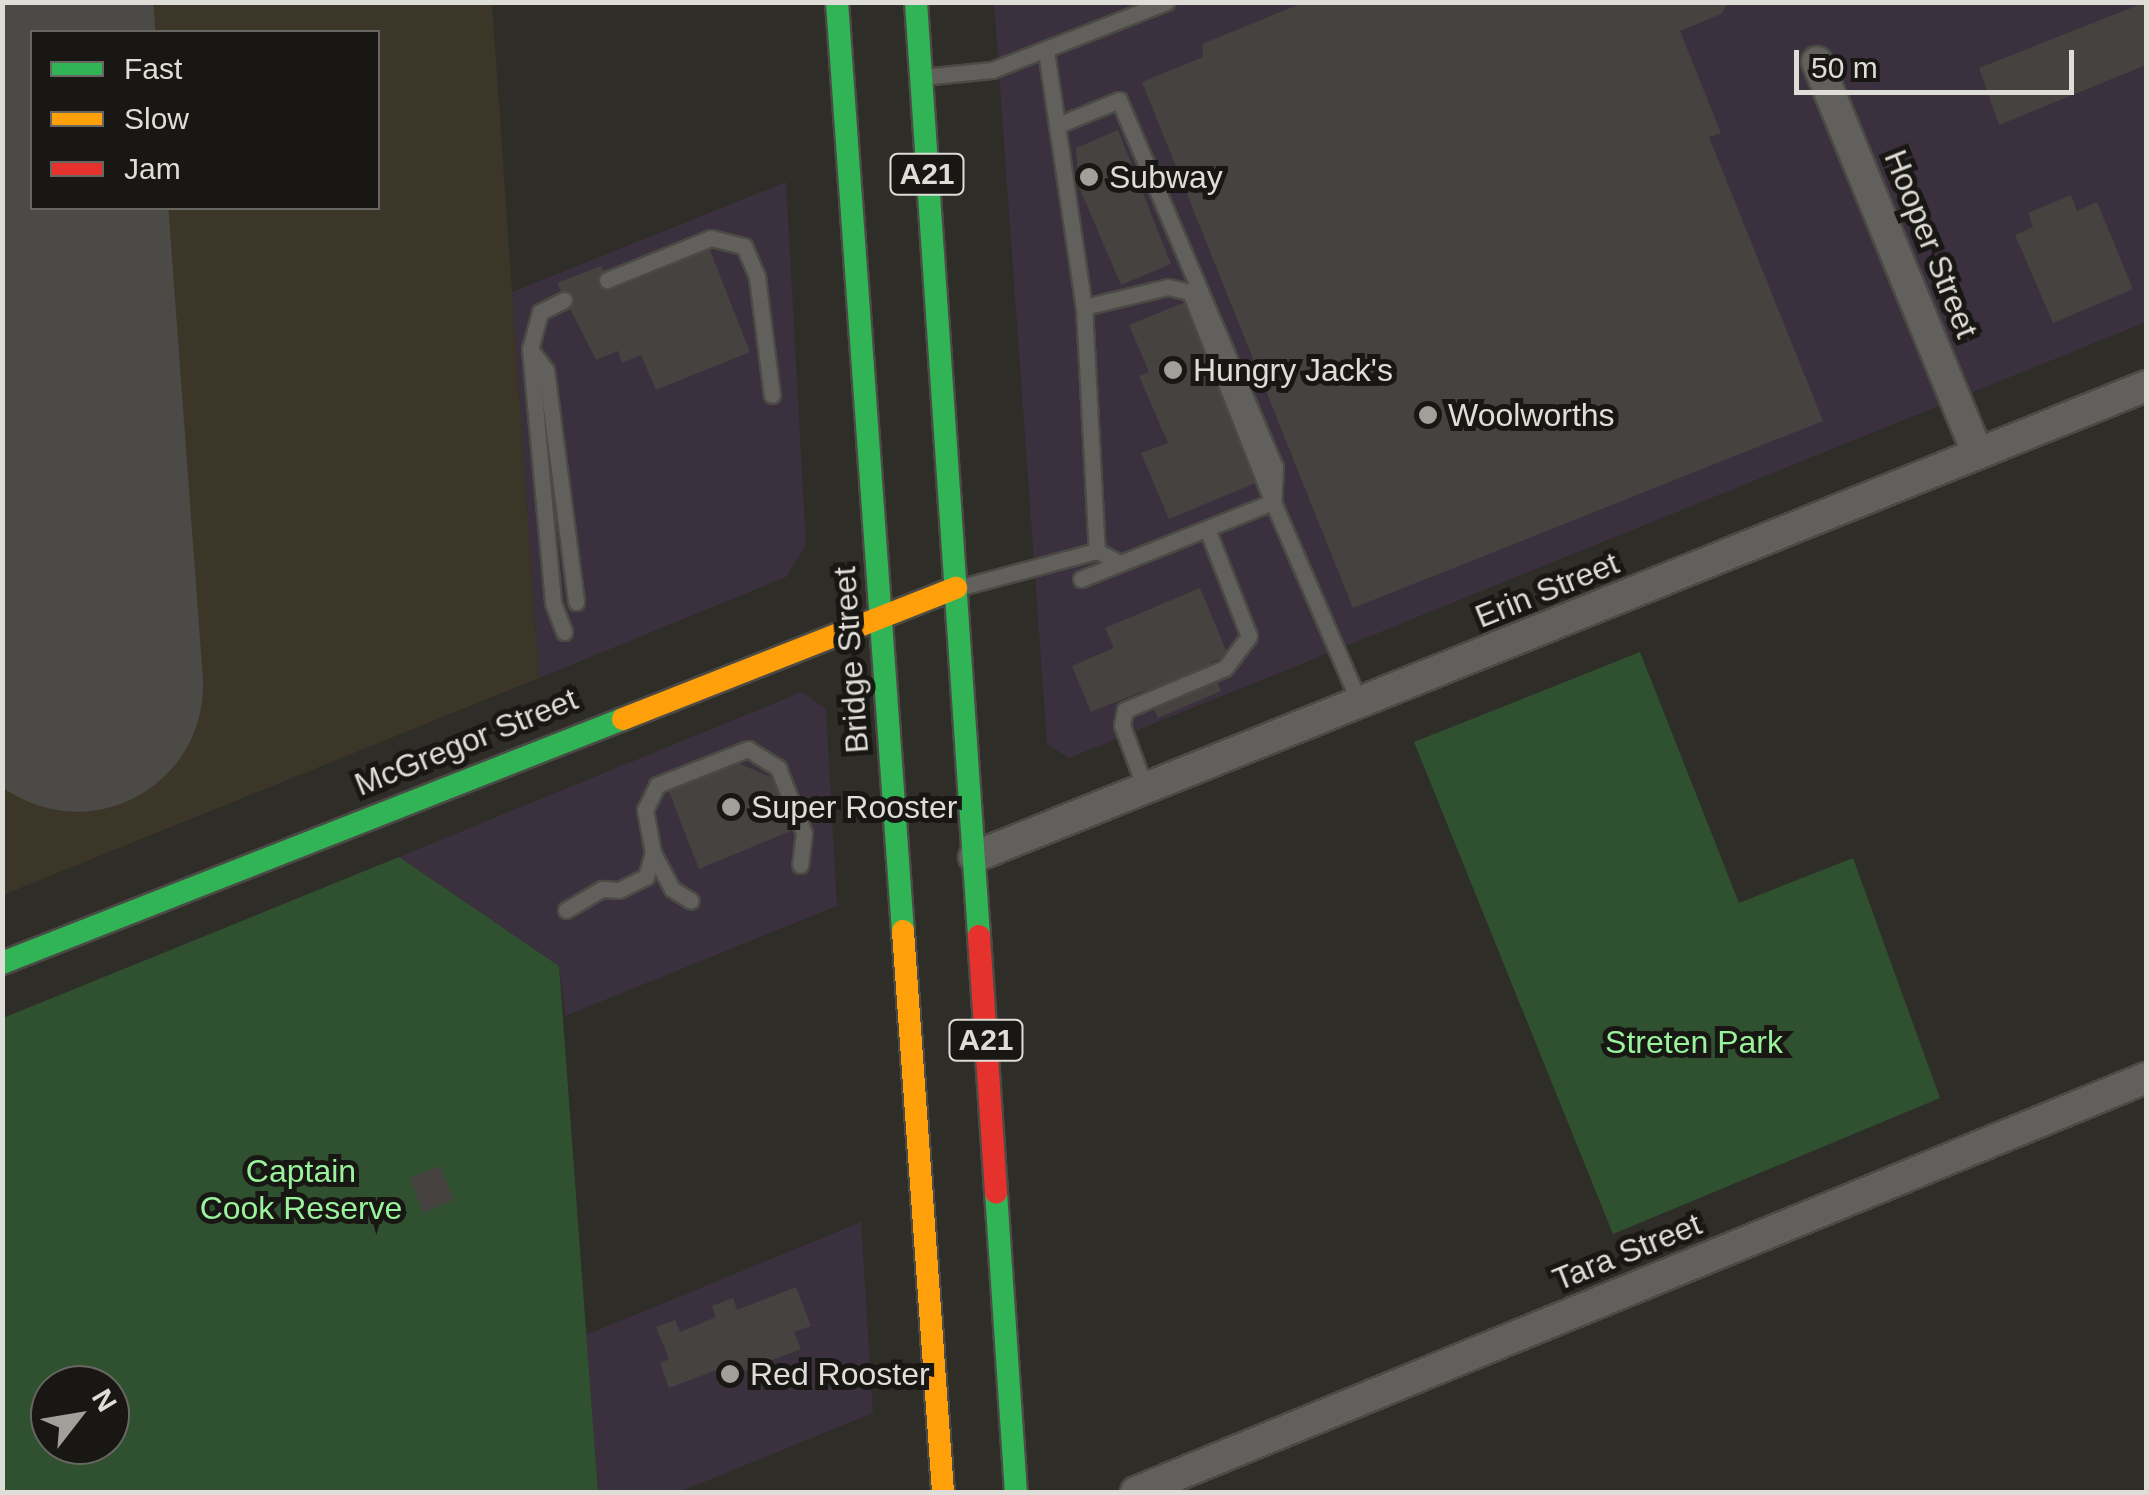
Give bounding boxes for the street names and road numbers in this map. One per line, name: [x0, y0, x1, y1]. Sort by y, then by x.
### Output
street label: Hooper Street: [1876, 144, 1986, 344]
road number: A21: [887, 149, 967, 199]
street label: Erin Street: [1470, 544, 1624, 636]
street label: Bridge Street: [825, 566, 877, 754]
street label: McGregor Street: [349, 680, 583, 804]
road number: A21: [946, 1015, 1026, 1065]
street label: Tara Street: [1547, 1205, 1707, 1299]

